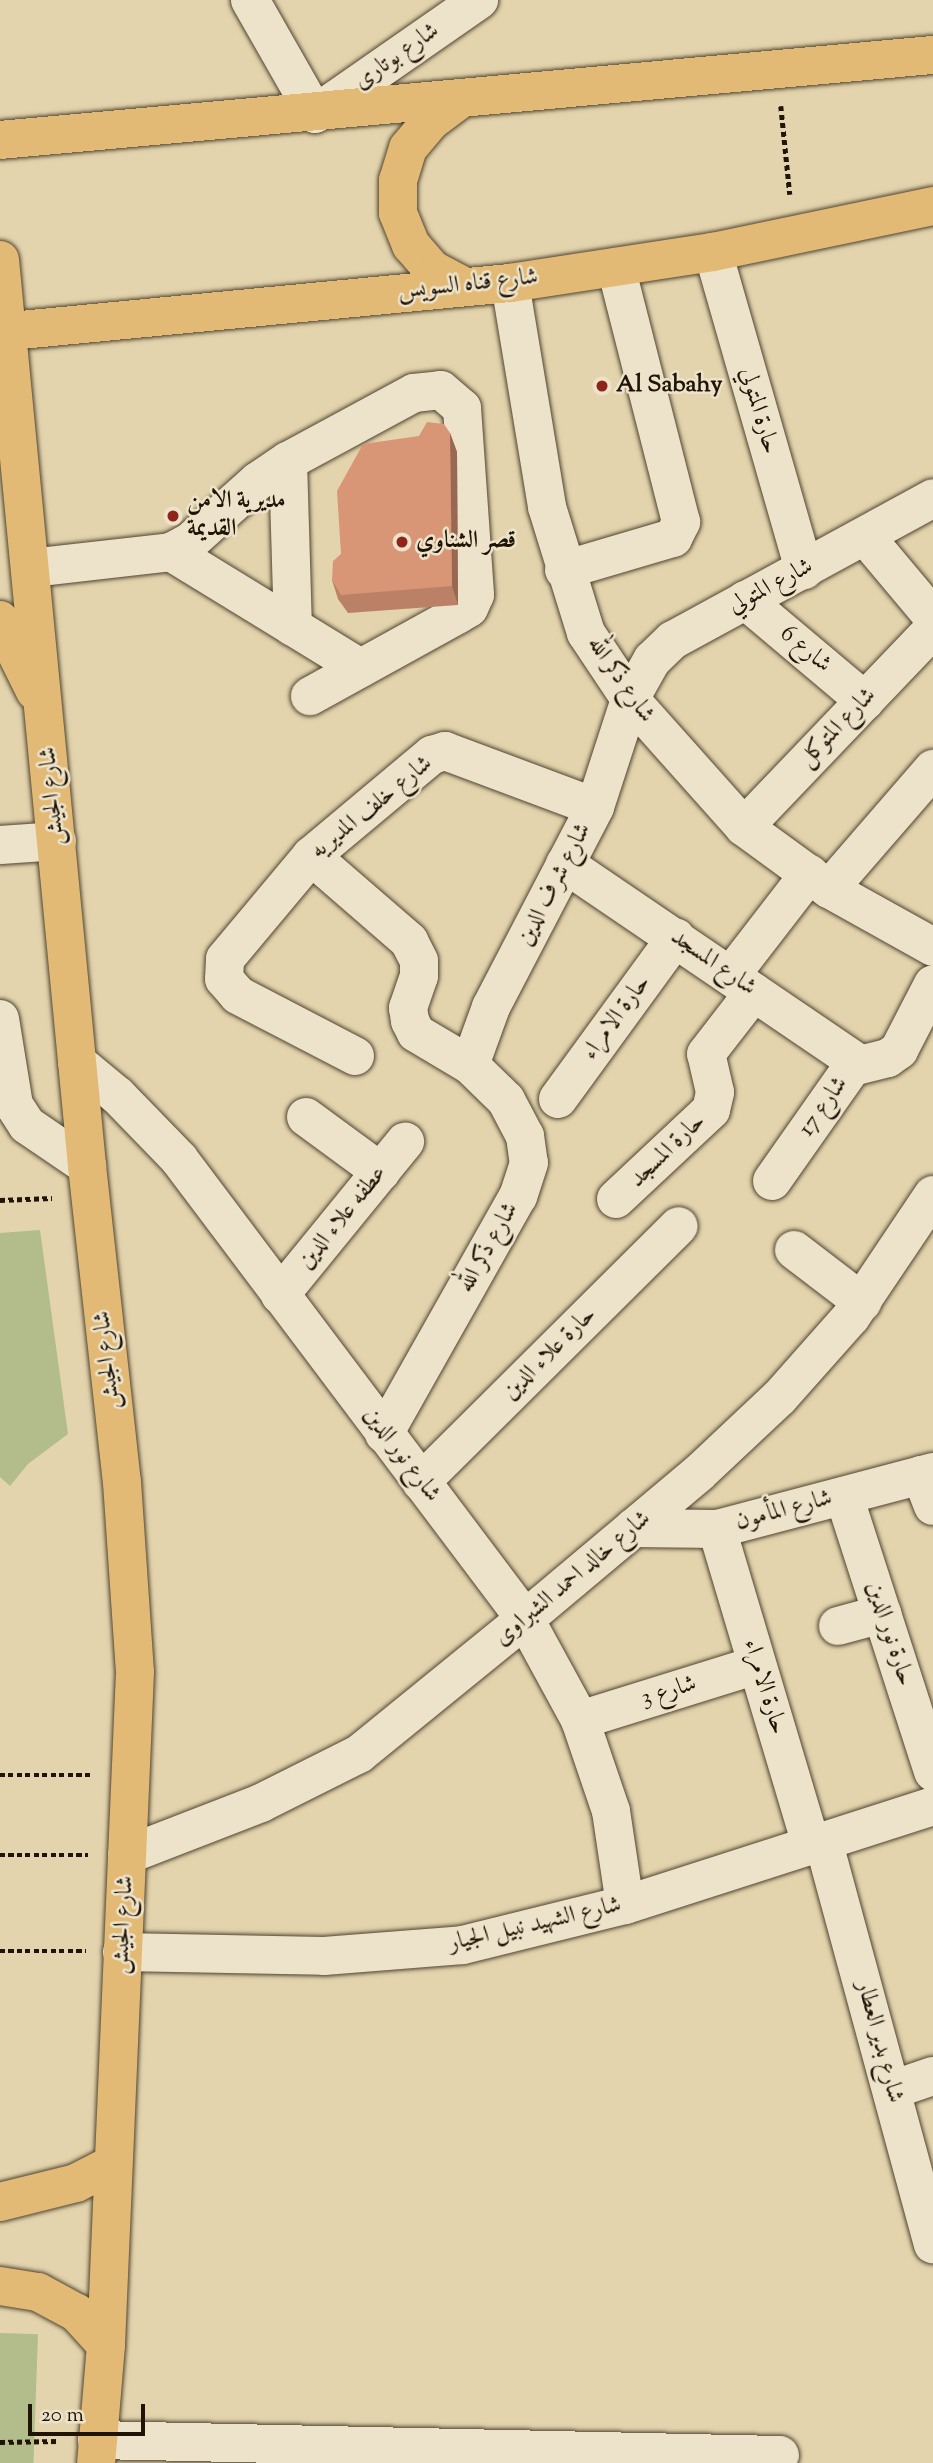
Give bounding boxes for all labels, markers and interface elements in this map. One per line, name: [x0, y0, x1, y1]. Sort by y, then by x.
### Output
street label: شارع بوتارى: [349, 17, 445, 97]
street label: شارع قناه السويس: [396, 263, 540, 307]
street label: حارة المتولي: [732, 364, 784, 458]
place label: Al Sabahy: [616, 372, 722, 400]
marker: Al Sabahy: [594, 378, 610, 394]
place label: مديرية الامن القديمة: [187, 488, 286, 544]
marker: مديرية الامن القديمة: [165, 508, 181, 524]
place label: قصر الشناوي: [416, 528, 516, 556]
marker: قصر الشناوي: [394, 534, 410, 550]
street label: شارع المتولي: [724, 553, 818, 621]
street label: شارع 6: [773, 620, 837, 680]
street label: شارع ذكر الله: [580, 631, 660, 729]
street label: شارع المتوكل: [793, 682, 883, 774]
street label: شارع الجيش: [34, 745, 72, 847]
street label: شارع خلف المديريه: [305, 750, 439, 866]
street label: شارع شرف الدين: [512, 819, 598, 951]
street label: شارع المسجد: [664, 923, 762, 1003]
street label: حارة الامراء: [576, 970, 658, 1066]
street label: شارع 17: [793, 1071, 855, 1143]
street label: حارة المسجد: [624, 1108, 712, 1194]
street label: عطفه علاء الدين: [292, 1160, 394, 1276]
street label: شارع ذكر الله: [452, 1198, 526, 1298]
street label: حارة علاء الدين: [497, 1301, 603, 1407]
street label: شارع الجيش: [89, 1309, 127, 1411]
street label: شارع نور الدين: [356, 1402, 446, 1508]
street label: شارع المأمون: [733, 1484, 835, 1538]
street label: شارع خالد احمد الشبراوى: [489, 1505, 657, 1653]
street label: حارة نور الدين: [859, 1578, 919, 1690]
street label: حارة الامراء: [736, 1636, 792, 1738]
street label: شارع 3: [638, 1670, 700, 1714]
street label: شارع الجيش: [107, 1875, 141, 1975]
street label: شارع الشهيد نبيل الجيار: [446, 1891, 624, 1959]
street label: شارع بدير العطار: [849, 1978, 909, 2106]
scale bar: [32, 2390, 149, 2434]
text: 20 m: [41, 2401, 84, 2431]

